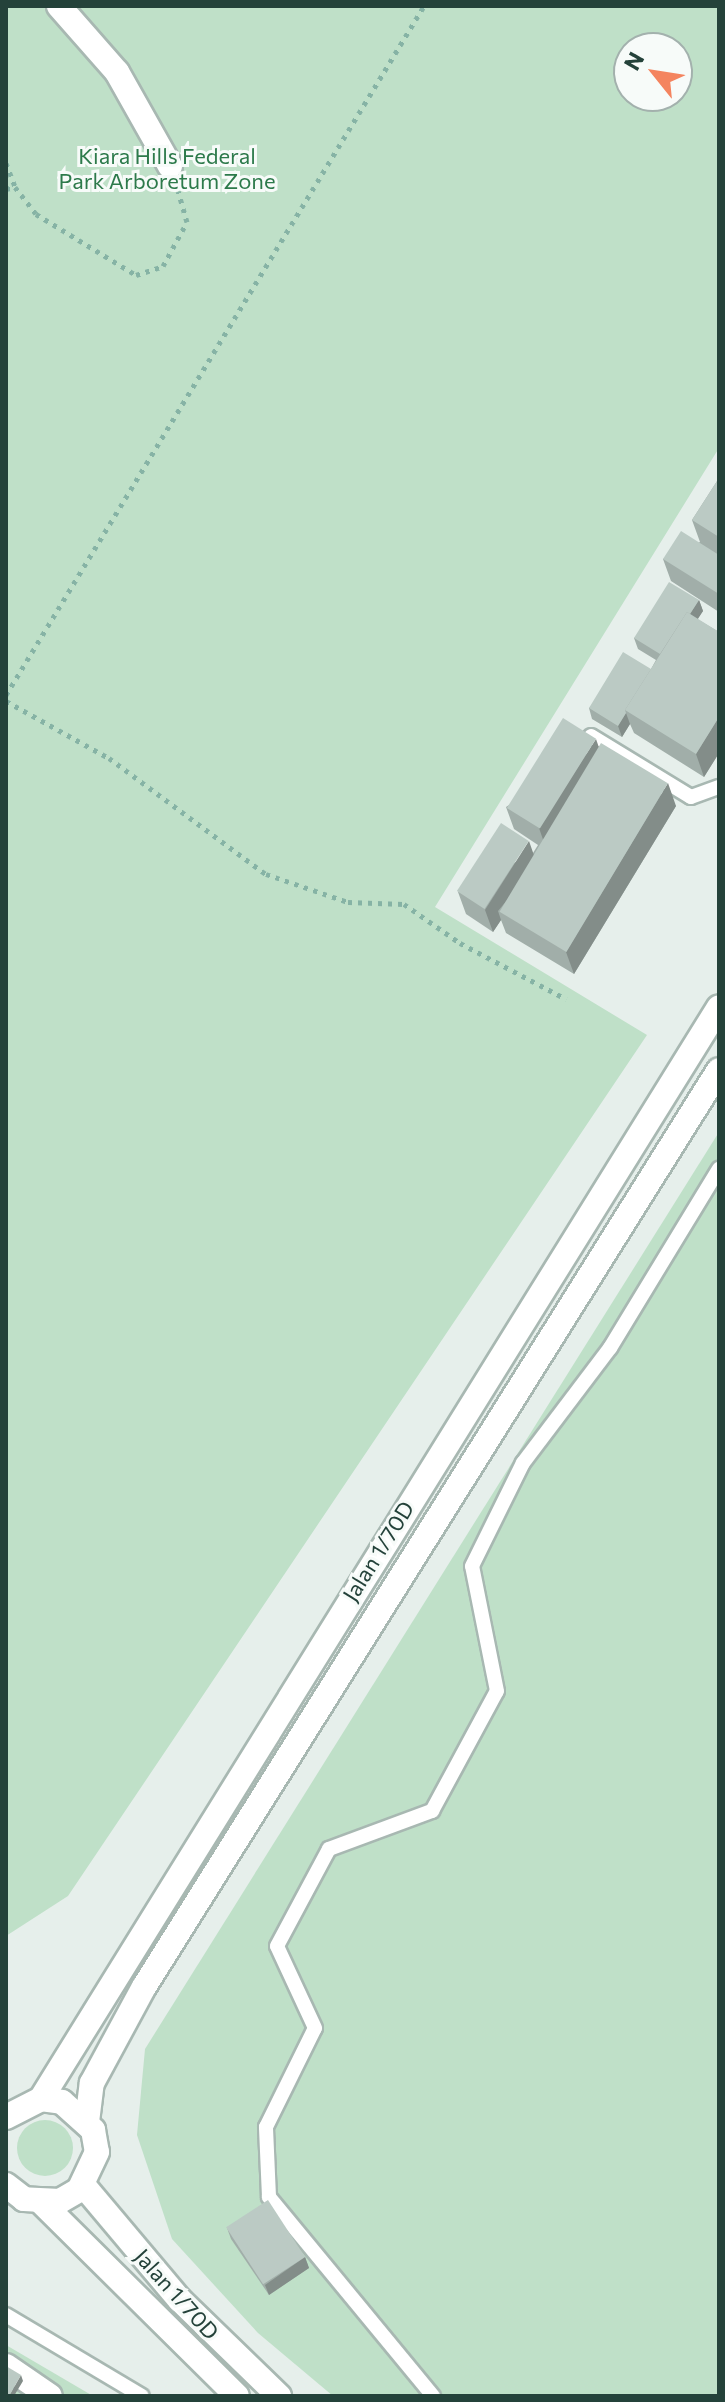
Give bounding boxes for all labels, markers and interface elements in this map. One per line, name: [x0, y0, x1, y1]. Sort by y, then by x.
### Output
north arrow: [613, 32, 693, 112]
text: N: [618, 47, 649, 75]
park label: Kiara Hills Federal Park Arboretum Zone: [58, 142, 276, 194]
street label: Jalan 1/70D: [337, 1496, 419, 1606]
street label: Jalan 1/70D: [129, 2243, 225, 2345]

